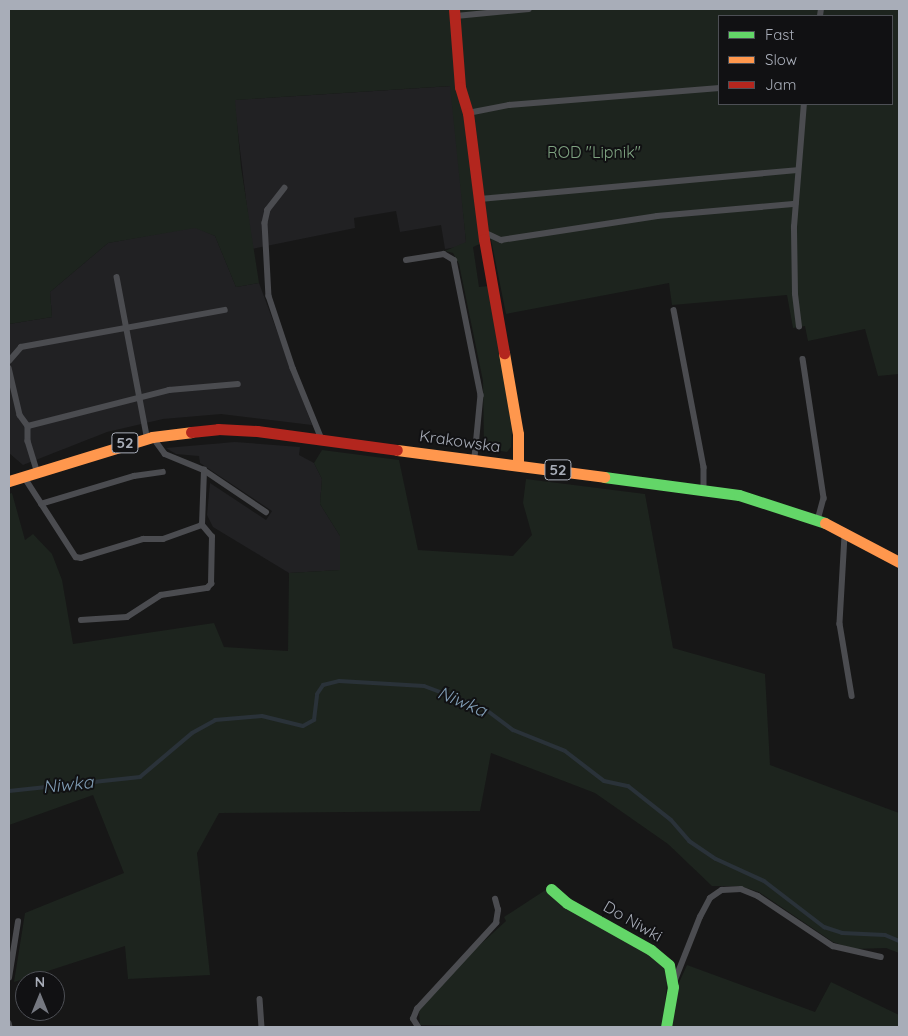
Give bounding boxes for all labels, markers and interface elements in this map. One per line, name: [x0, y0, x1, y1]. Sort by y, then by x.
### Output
legend: [718, 15, 893, 105]
text: Fast: [765, 25, 794, 44]
text: Slow: [765, 50, 797, 69]
text: Jam: [765, 75, 796, 94]
park label: ROD "Lipnik": [547, 142, 641, 162]
street label: Krakowska: [418, 426, 502, 456]
road number: 52: [111, 430, 139, 456]
road number: 52: [544, 458, 572, 482]
water label: Niwka: [434, 682, 490, 722]
water label: Niwka: [42, 772, 94, 798]
street label: Do Niwki: [600, 896, 666, 946]
north arrow: [15, 971, 65, 1021]
text: N: [35, 973, 45, 991]

